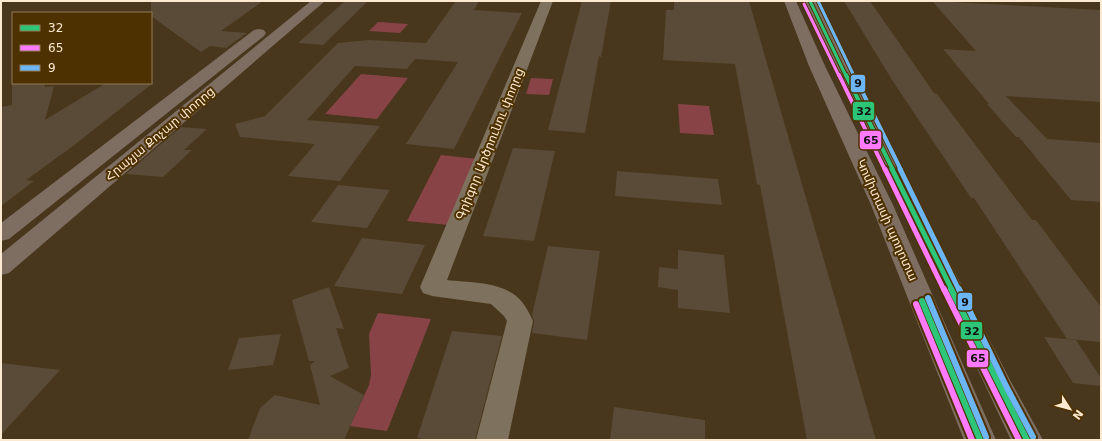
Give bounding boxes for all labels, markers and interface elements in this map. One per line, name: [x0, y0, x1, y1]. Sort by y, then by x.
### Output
legend: [12, 12, 152, 84]
text: 32: [48, 21, 63, 35]
text: 65: [48, 41, 63, 55]
text: 9: [48, 61, 56, 75]
street label: Գրիգոր Արծրունու փողոց: [453, 66, 527, 222]
line badge: 9: [850, 74, 866, 93]
text: 9: [854, 77, 862, 90]
street label: Հրաչյա Քոչար փողոց: [103, 84, 217, 184]
line badge: 32: [852, 101, 875, 121]
text: 32: [856, 105, 872, 118]
line badge: 65: [859, 130, 882, 150]
text: 65: [863, 134, 879, 147]
street label: Կոմիտասի պողոտա: [854, 157, 920, 283]
line badge: 9: [957, 292, 973, 311]
text: 9: [961, 296, 969, 309]
line badge: 32: [960, 321, 983, 340]
text: 32: [964, 325, 980, 338]
line badge: 65: [966, 349, 989, 368]
text: 65: [970, 352, 986, 365]
north arrow: [1050, 389, 1090, 429]
text: N: [1070, 407, 1086, 422]

